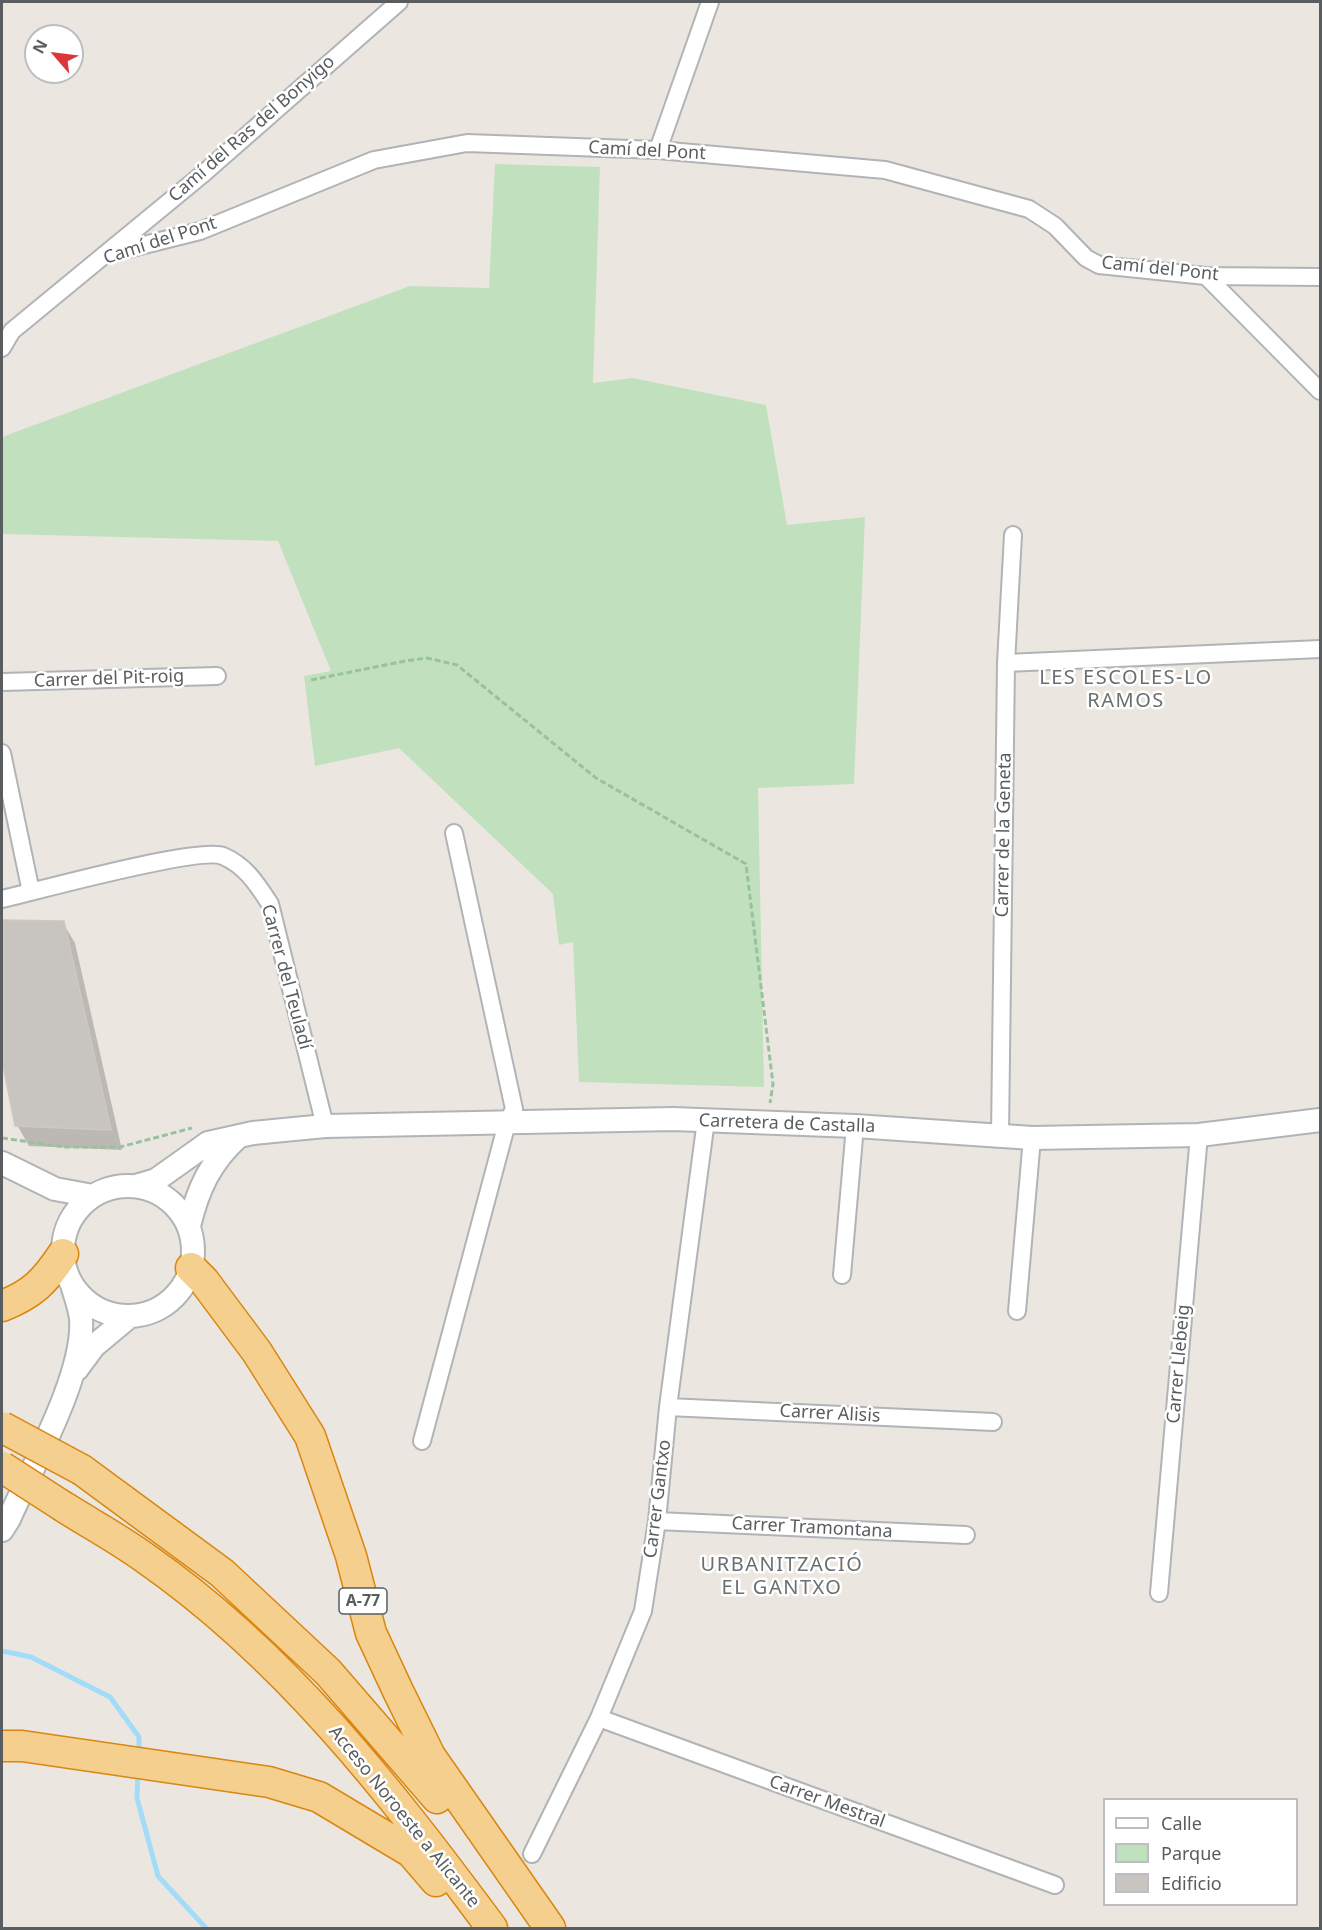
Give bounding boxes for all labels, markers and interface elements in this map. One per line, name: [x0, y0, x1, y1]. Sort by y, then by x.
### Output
north arrow: [24, 24, 84, 84]
text: N: [27, 36, 53, 57]
street label: Camí del Ras del Bonyigo: [165, 51, 339, 207]
street label: Camí del Pont: [588, 137, 706, 165]
street label: Camí del Pont: [101, 213, 219, 269]
street label: Camí del Pont: [1100, 252, 1220, 286]
street label: Carrer del Pit-roig: [34, 666, 184, 692]
district label: LES ESCOLES-LO RAMOS: [1039, 666, 1213, 713]
street label: Carrer de la Geneta: [992, 752, 1016, 918]
street label: Carrer del Teuladí: [256, 902, 316, 1052]
street label: Carretera de Castalla: [698, 1110, 876, 1138]
street label: Carrer Llebeig: [1163, 1304, 1195, 1424]
street label: Carrer Alisis: [779, 1401, 881, 1427]
street label: Carrer Gantxo: [640, 1439, 676, 1559]
street label: Carrer Tramontana: [731, 1513, 893, 1543]
district label: URBANITZACIÓ EL GANTXO: [701, 1553, 863, 1600]
road number: A-77: [339, 1588, 387, 1614]
street label: Acceso Noroeste a Alicante: [324, 1722, 484, 1912]
street label: Carrer Mestral: [766, 1771, 888, 1833]
legend: [1103, 1798, 1298, 1906]
text: Calle: [1161, 1811, 1202, 1835]
text: Parque: [1161, 1841, 1221, 1865]
text: Edificio: [1161, 1871, 1222, 1895]

